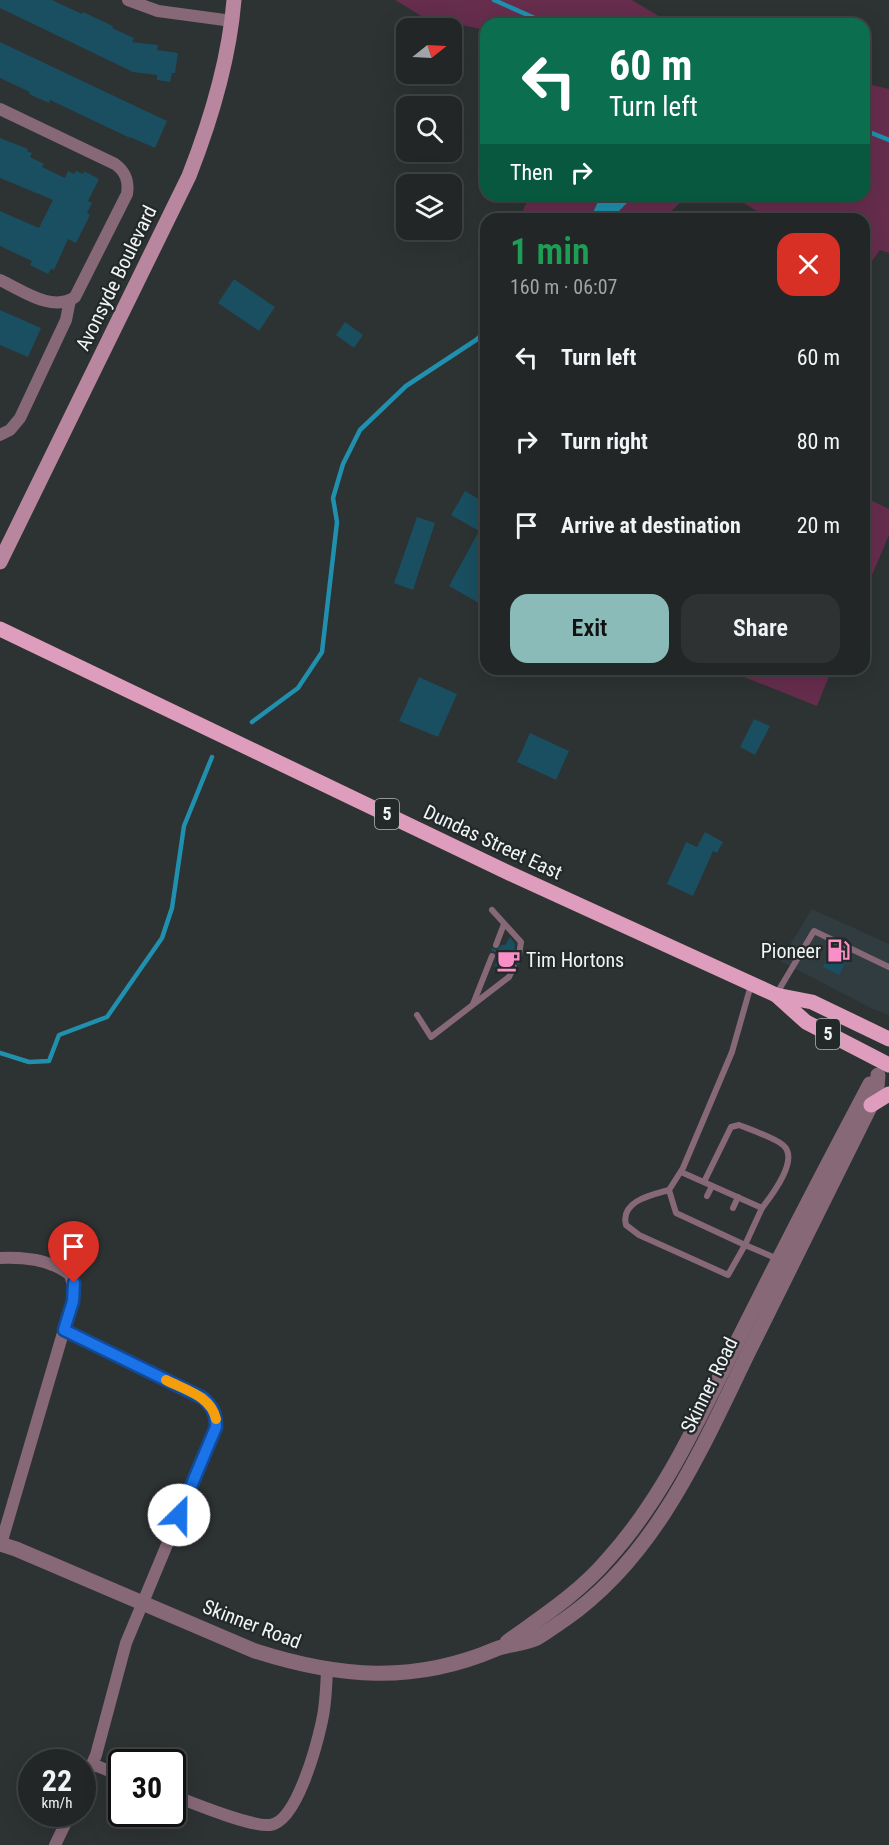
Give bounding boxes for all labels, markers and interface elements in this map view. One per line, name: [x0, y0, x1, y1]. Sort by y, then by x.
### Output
north arrow: [396, 18, 462, 84]
map controls: [396, 18, 462, 240]
text: 60 m: [609, 41, 692, 90]
icon: left: [510, 42, 588, 120]
text: Turn left: [609, 91, 698, 123]
button: search: [396, 96, 462, 162]
icon: right: [565, 156, 598, 189]
text: Then: [510, 160, 553, 185]
button: layers: [396, 174, 462, 240]
street label: Avonsyde Boulevard: [70, 201, 162, 355]
text: 1 min: [510, 231, 590, 273]
button: close: [777, 233, 840, 296]
text: 160 m · 06:07: [510, 275, 617, 299]
icon: left: [510, 341, 543, 374]
text: Turn left: [561, 345, 636, 370]
text: 60 m: [797, 345, 840, 370]
icon: right: [510, 425, 543, 458]
text: Turn right: [561, 429, 648, 454]
text: 80 m: [797, 429, 840, 454]
icon: arrive: [510, 509, 543, 542]
text: Arrive at destination: [561, 513, 741, 538]
text: 20 m: [797, 513, 840, 538]
button: Exit: [510, 594, 669, 663]
button: Share: [681, 594, 840, 663]
road number: 5: [375, 799, 399, 829]
street label: Dundas Street East: [420, 799, 566, 885]
fuel station icon: Pioneer: [826, 938, 852, 964]
place label: Pioneer: [761, 939, 821, 963]
cafe icon: Tim Hortons: [495, 947, 521, 973]
place label: Tim Hortons: [526, 948, 624, 972]
road number: 5: [816, 1019, 840, 1049]
pin: [48, 1221, 99, 1283]
icon: arrive: [57, 1230, 90, 1263]
street label: Skinner Road: [676, 1333, 742, 1437]
position arrow: [147, 1483, 211, 1547]
street label: Skinner Road: [199, 1594, 305, 1654]
speed limit sign: 30: [108, 1749, 186, 1827]
text: 22: [42, 1763, 72, 1798]
text: km/h: [42, 1794, 72, 1812]

